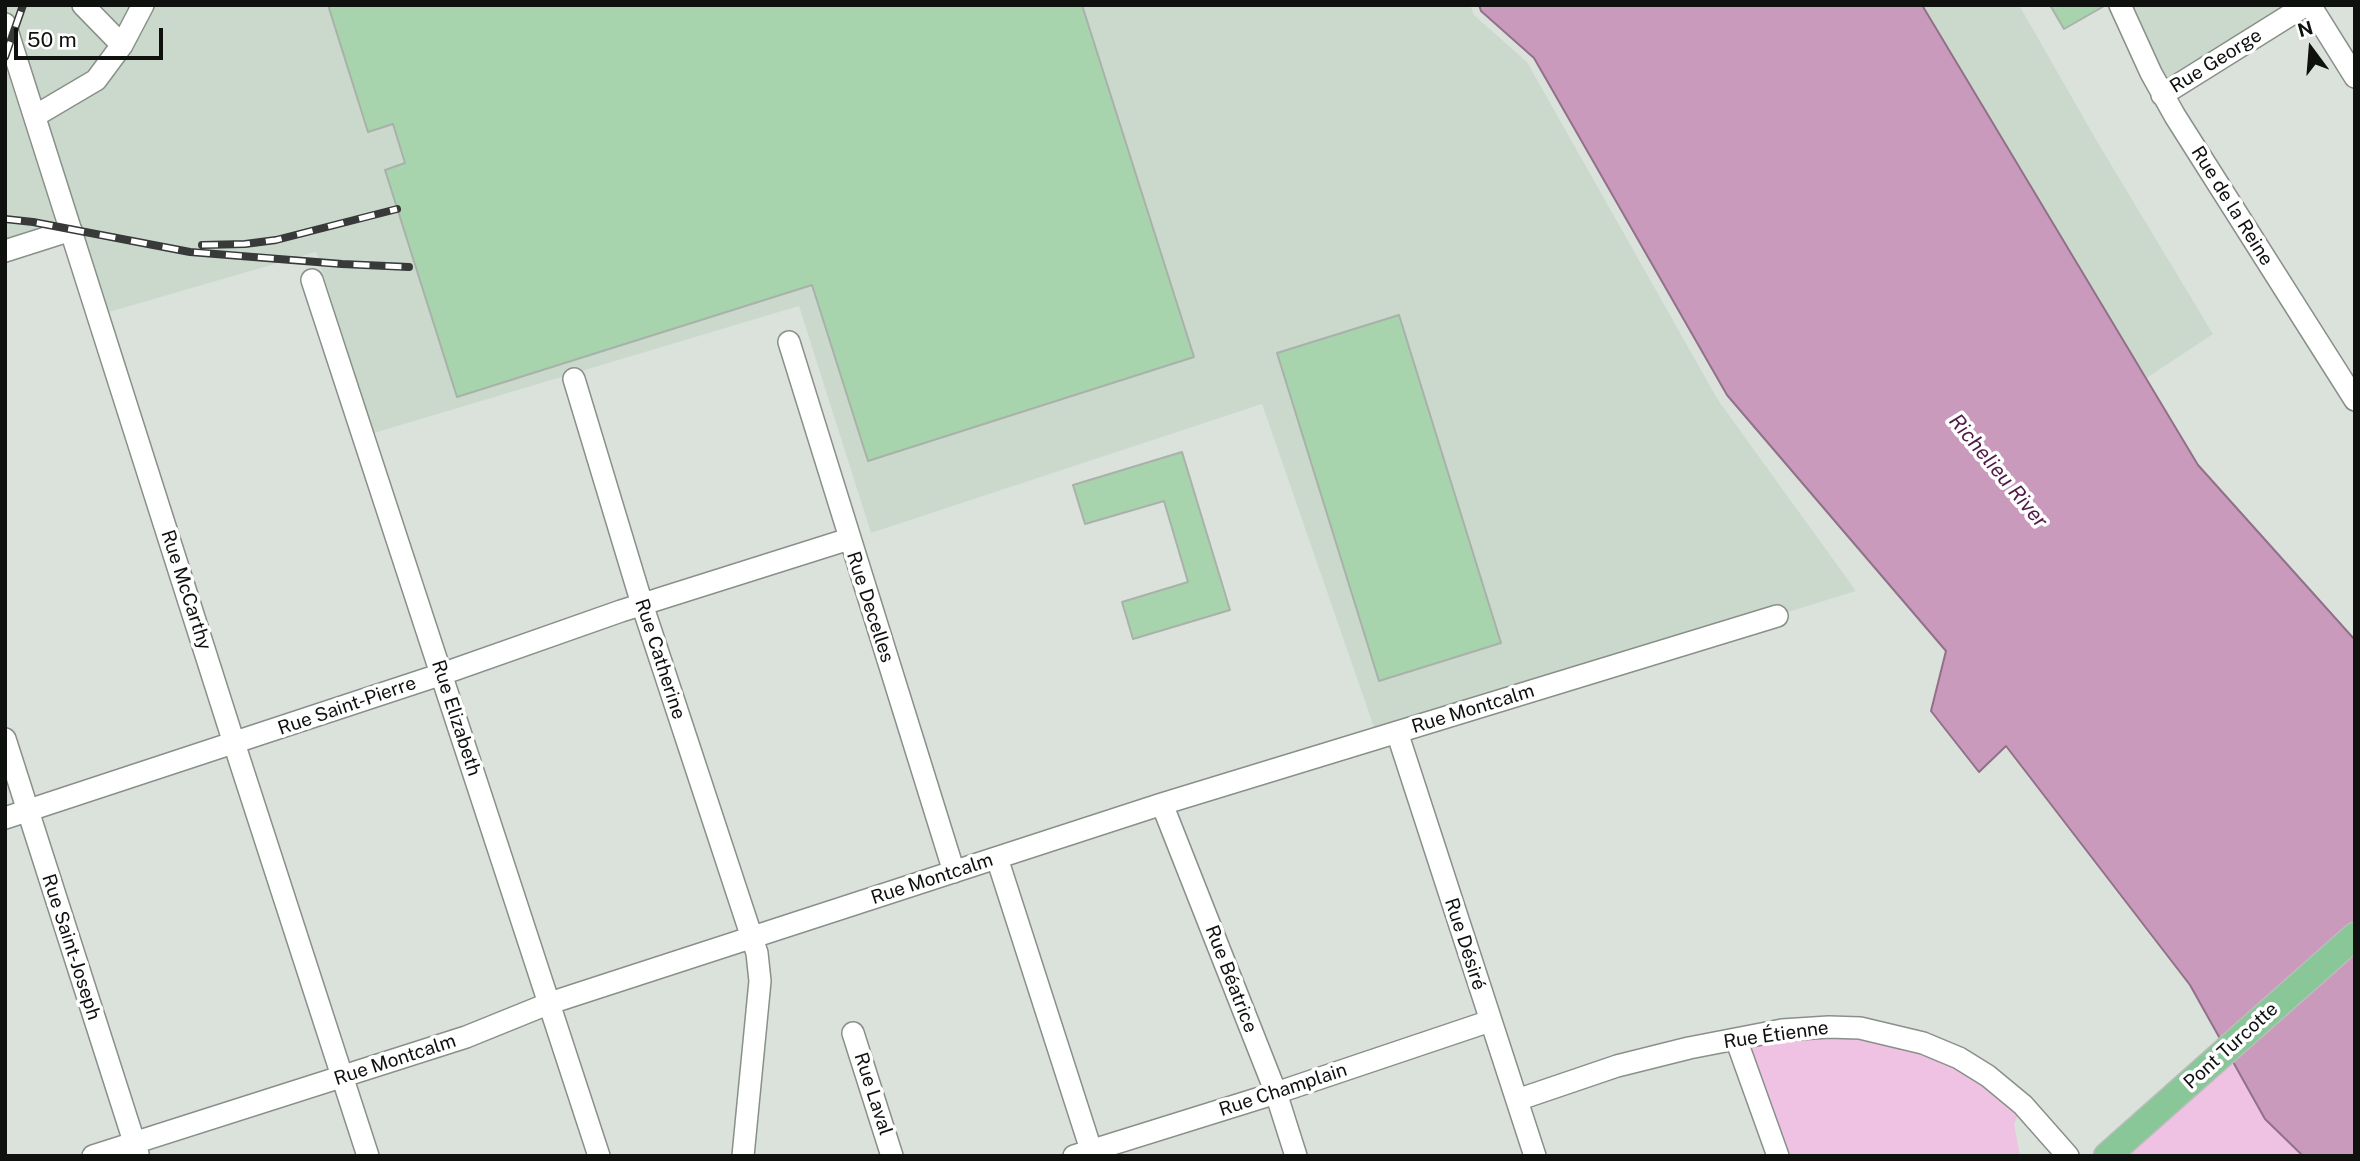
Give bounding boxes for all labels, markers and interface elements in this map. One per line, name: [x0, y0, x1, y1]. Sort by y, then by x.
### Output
scale bar: [18, 14, 166, 58]
north arrow: [2276, 14, 2346, 84]
text: N: [2295, 16, 2315, 41]
street label: Rue George: [2166, 24, 2266, 98]
text: 50 m: [27, 27, 77, 52]
street label: Rue de la Reine: [2186, 142, 2278, 270]
water label: Richelieu River: [1943, 409, 2053, 533]
street label: Rue McCarthy: [156, 527, 216, 653]
street label: Rue Decelles: [841, 549, 899, 665]
street label: Rue Catherine: [630, 596, 690, 722]
street label: Rue Elizabeth: [427, 657, 485, 779]
street label: Rue Saint-Pierre: [275, 672, 419, 740]
street label: Rue Montcalm: [1409, 680, 1537, 738]
street label: Rue Montcalm: [868, 849, 996, 909]
street label: Rue Saint-Joseph: [37, 871, 105, 1023]
street label: Rue Désiré: [1439, 895, 1491, 993]
street label: Rue Béatrice: [1200, 922, 1262, 1036]
street label: Pont Turcotte: [2179, 998, 2283, 1094]
street label: Rue Étienne: [1722, 1016, 1830, 1054]
street label: Rue Montcalm: [331, 1030, 459, 1090]
street label: Rue Laval: [849, 1050, 897, 1138]
street label: Rue Champlain: [1216, 1059, 1350, 1121]

